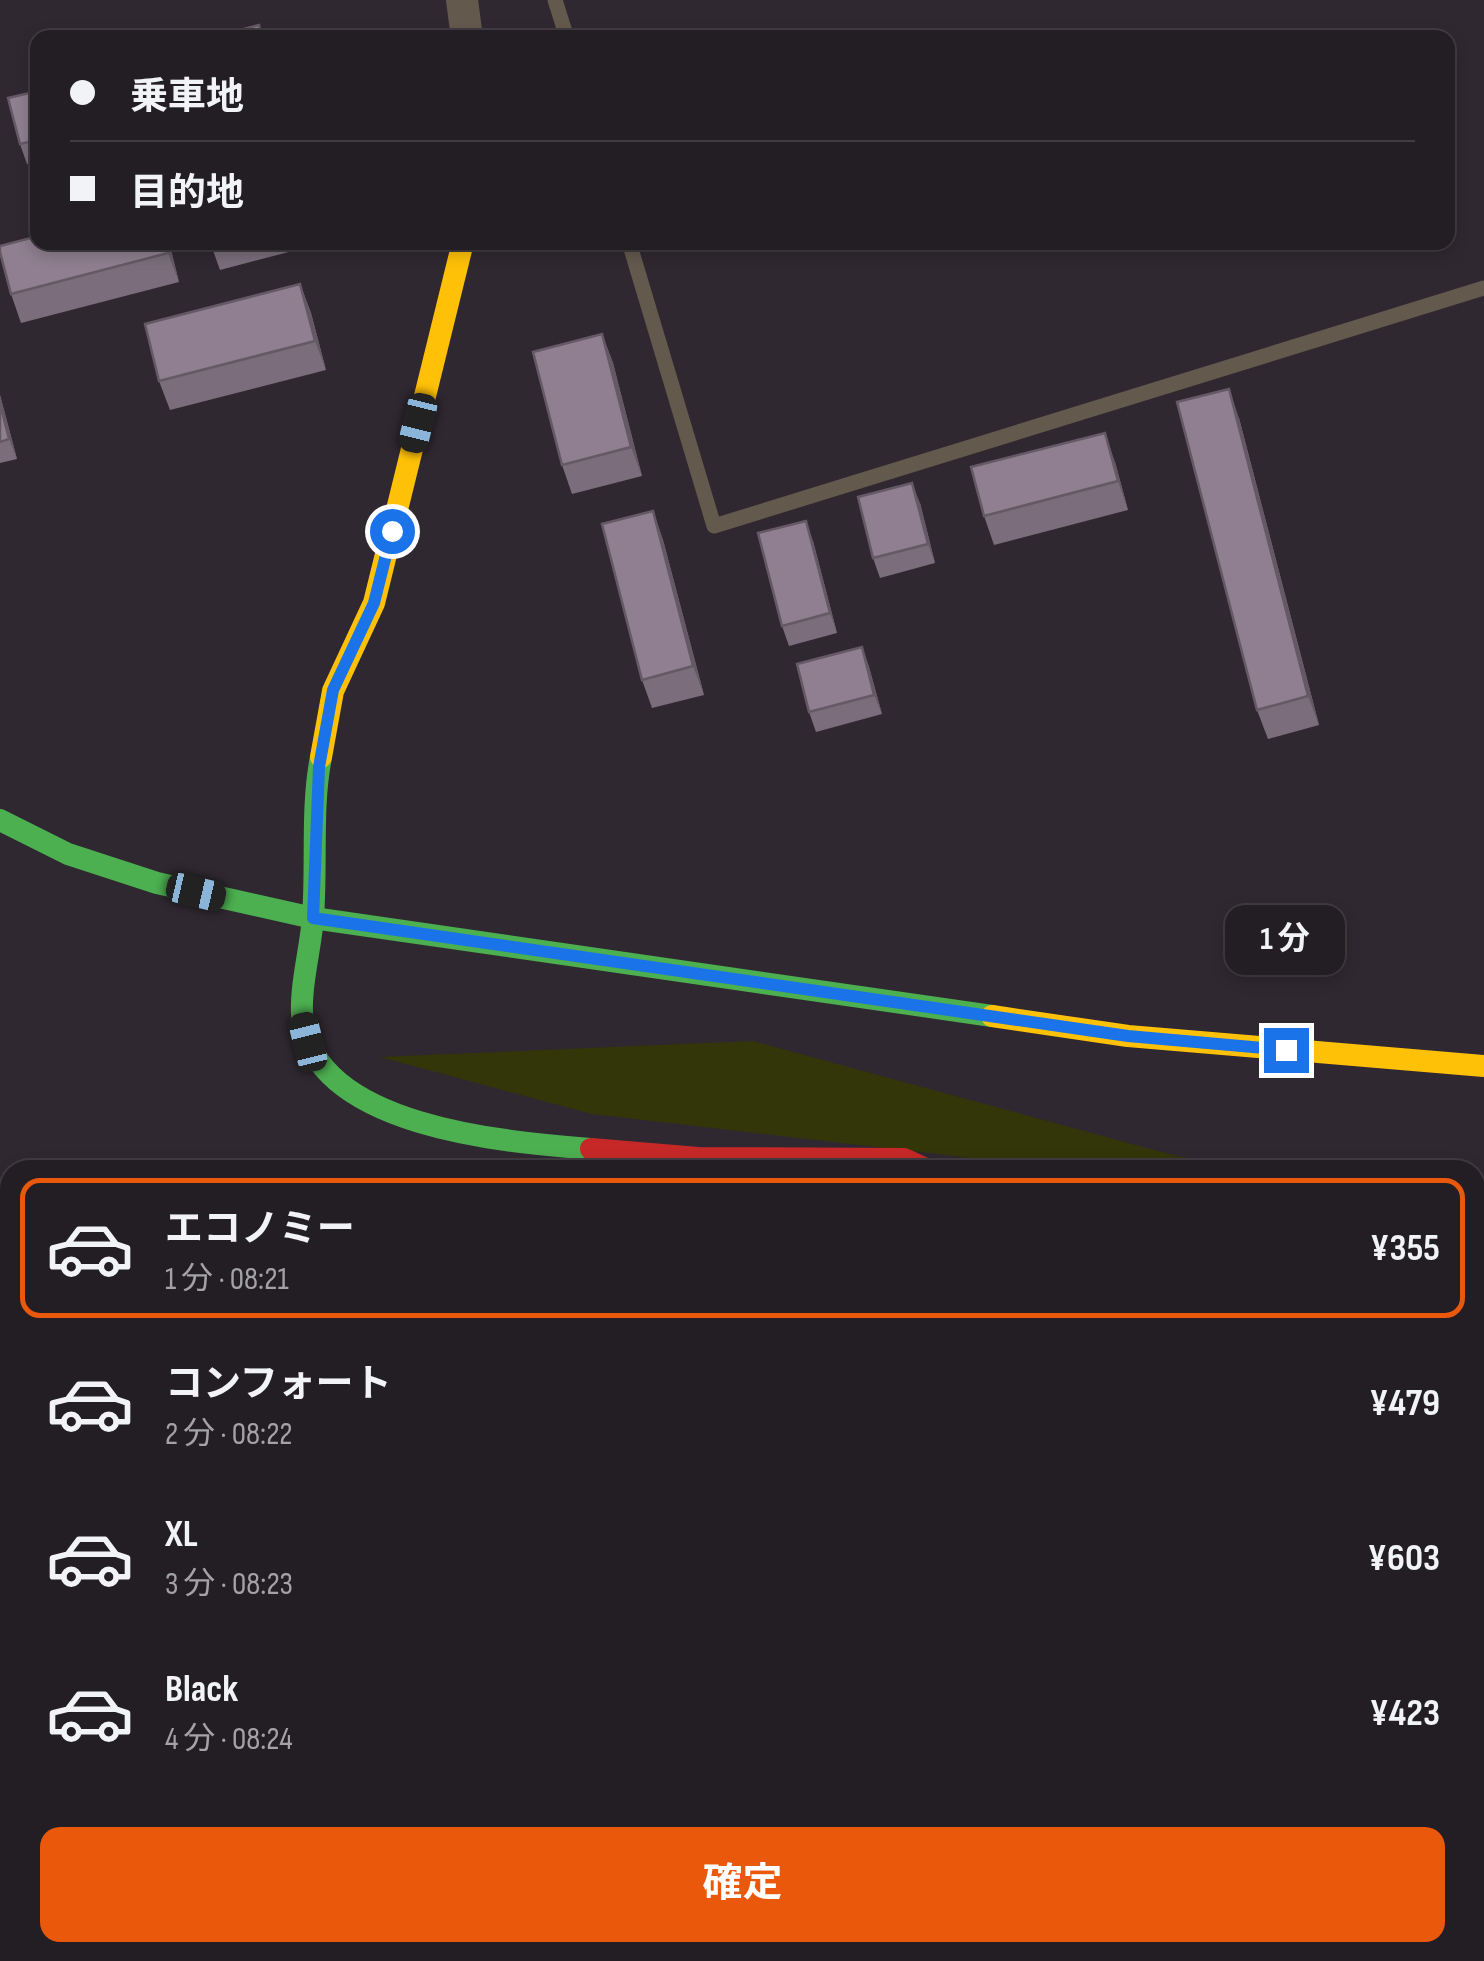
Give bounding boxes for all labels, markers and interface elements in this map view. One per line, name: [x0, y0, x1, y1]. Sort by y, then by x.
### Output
text: 乗車地: [130, 75, 244, 120]
text: 目的地: [130, 171, 244, 216]
car: [396, 390, 440, 456]
route start: [370, 509, 415, 554]
car: [163, 871, 229, 913]
callout: 1 分: [1226, 905, 1346, 975]
text: 1 分: [1260, 920, 1310, 959]
car: [286, 1009, 330, 1075]
route end: [1264, 1028, 1309, 1073]
icon: car: [45, 1203, 135, 1293]
text: エコノミー: [165, 1207, 355, 1252]
text: ¥355: [1370, 1226, 1440, 1271]
text: 1 分 · 08:21: [165, 1260, 289, 1299]
icon: car: [45, 1358, 135, 1448]
text: コンフォート: [165, 1362, 392, 1407]
text: ¥479: [1369, 1381, 1440, 1426]
text: 2 分 · 08:22: [165, 1415, 293, 1454]
text: XL: [165, 1512, 198, 1557]
icon: car: [45, 1513, 135, 1603]
text: ¥603: [1368, 1536, 1440, 1581]
text: 3 分 · 08:23: [165, 1565, 293, 1604]
text: Black: [165, 1667, 238, 1712]
icon: car: [45, 1668, 135, 1758]
text: ¥423: [1370, 1691, 1440, 1736]
text: 4 分 · 08:24: [165, 1720, 293, 1759]
button: 確定: [40, 1827, 1445, 1942]

